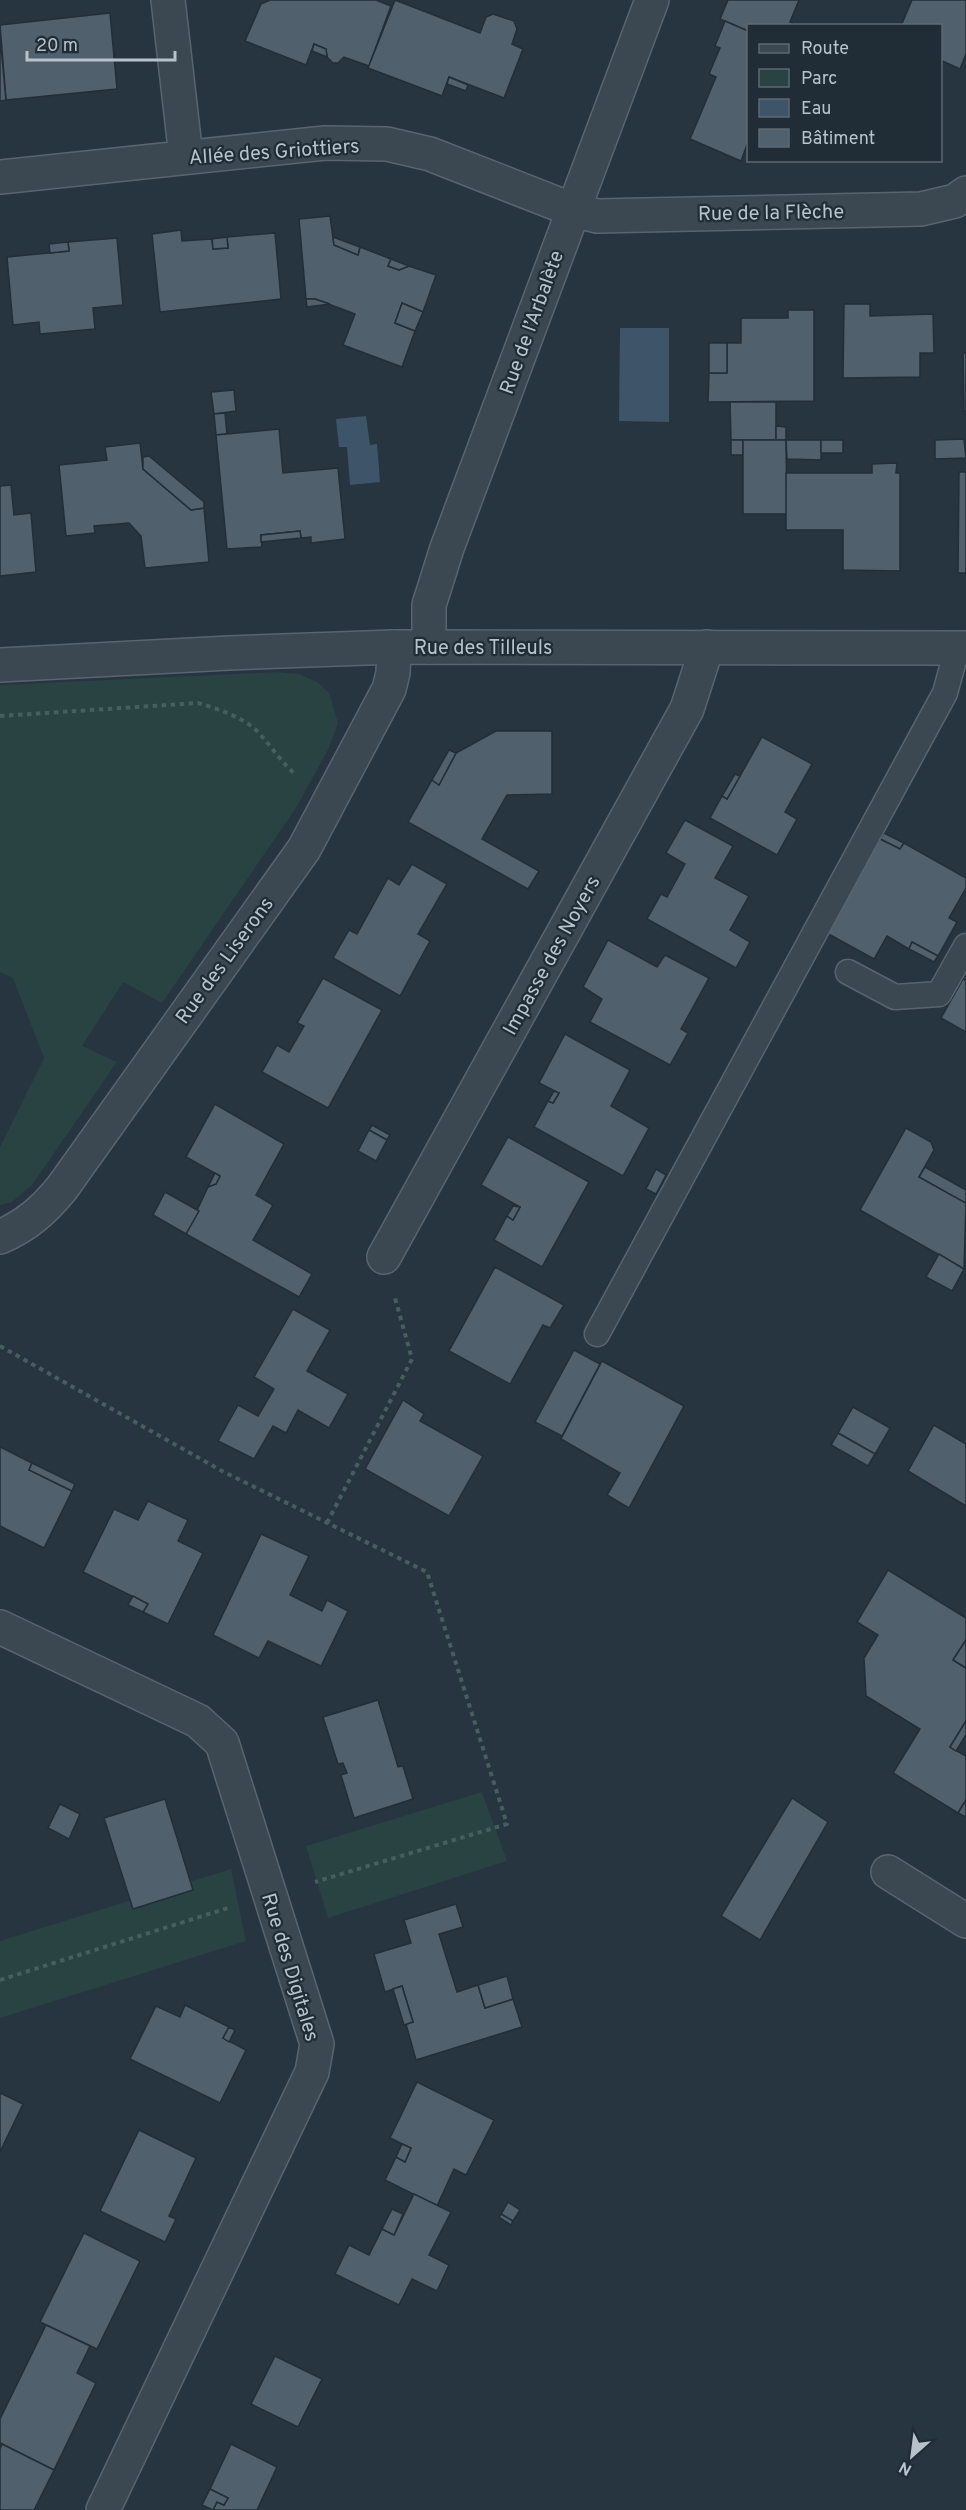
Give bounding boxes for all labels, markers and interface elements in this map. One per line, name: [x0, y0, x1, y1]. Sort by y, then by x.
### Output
scale bar: [27, 24, 176, 62]
legend: [747, 24, 942, 162]
text: 20 m: [36, 35, 78, 58]
text: Route: [801, 38, 849, 61]
text: Parc: [801, 68, 837, 91]
text: Eau: [801, 98, 831, 121]
text: Bâtiment: [801, 128, 875, 151]
street label: Allée des Griottiers: [188, 134, 360, 172]
street label: Rue de la Flèche: [698, 200, 844, 228]
street label: Rue de l’Arbalète: [495, 247, 571, 398]
street label: Rue des Tilleuls: [414, 636, 552, 662]
street label: Impasse des Noyers: [498, 872, 607, 1040]
street label: Rue des Liserons: [171, 892, 280, 1030]
street label: Rue des Digitales: [254, 1890, 324, 2045]
north arrow: [882, 2426, 942, 2486]
text: N: [896, 2456, 916, 2479]

